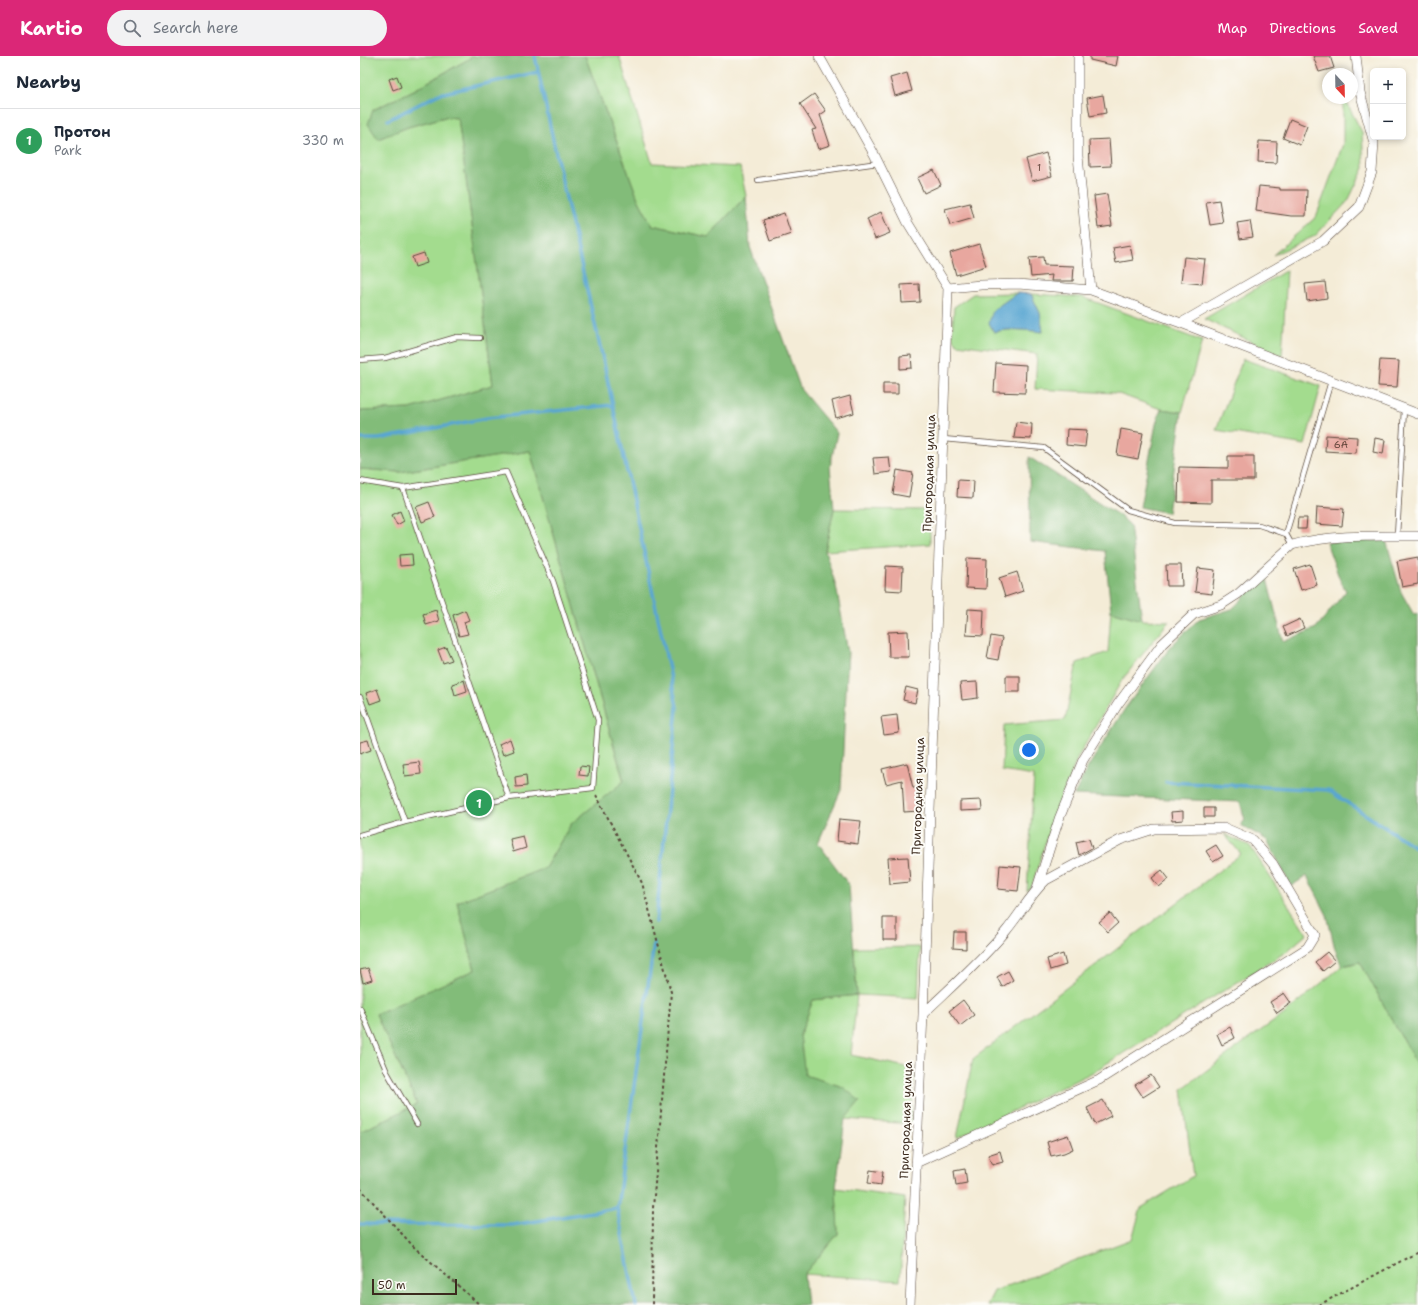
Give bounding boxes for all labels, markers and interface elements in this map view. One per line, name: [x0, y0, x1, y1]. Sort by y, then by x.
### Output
search box: [107, 10, 387, 46]
text: Kartio: [20, 16, 83, 41]
icon: search: [121, 17, 143, 39]
text: Search here: [153, 18, 239, 38]
text: Map: [1218, 19, 1248, 37]
text: Directions: [1270, 19, 1336, 37]
text: Saved: [1358, 19, 1398, 37]
north arrow: [1322, 68, 1358, 104]
map controls: [1370, 68, 1406, 140]
button: +: [1370, 68, 1406, 104]
text: Nearby: [16, 71, 81, 93]
button: −: [1370, 104, 1406, 140]
text: Протон: [54, 122, 111, 142]
text: 1: [26, 132, 32, 149]
text: 330 m: [302, 132, 344, 149]
text: Park: [54, 142, 82, 159]
house number: 1: [1037, 161, 1041, 174]
street label: Пригородная улица: [919, 414, 939, 532]
house number: 6А: [1334, 438, 1348, 451]
street label: Пригородная улица: [908, 737, 928, 855]
your location: [1019, 740, 1039, 760]
pin: 1: [466, 788, 492, 818]
street label: Пригородная улица: [896, 1061, 916, 1179]
scale bar: [372, 1277, 457, 1296]
text: 50 m: [378, 1278, 406, 1293]

